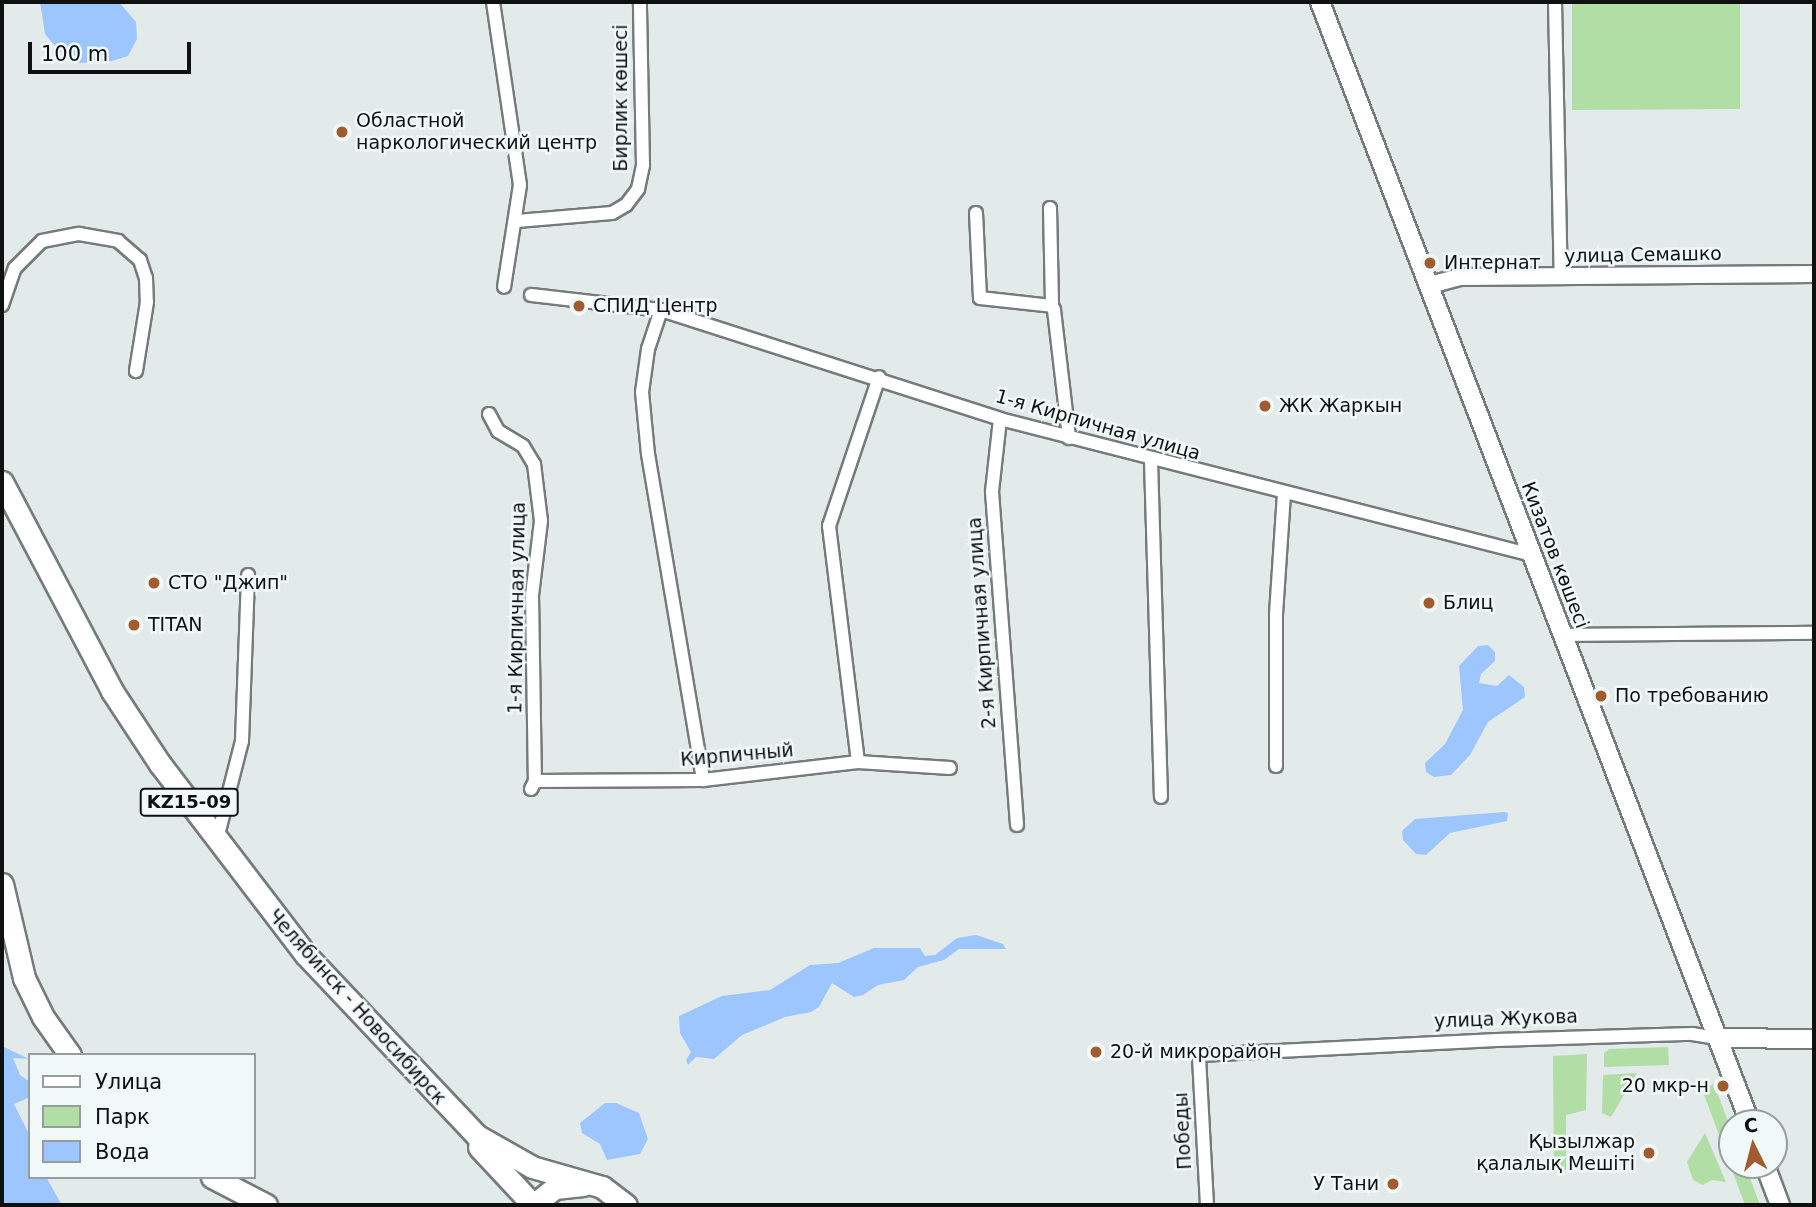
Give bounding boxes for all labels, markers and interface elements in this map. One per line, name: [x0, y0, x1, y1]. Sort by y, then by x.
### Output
street label: Бирлик көшесі: [610, 24, 632, 172]
scale bar: [32, 28, 194, 72]
text: 100 m: [41, 42, 108, 66]
place label: Областной наркологический центр: [356, 110, 597, 154]
marker: Областной наркологический центр: [334, 124, 350, 140]
street label: улица Семашко: [1564, 242, 1722, 268]
place label: Интернат: [1444, 252, 1541, 274]
marker: Интернат: [1422, 255, 1438, 271]
place label: СПИД Центр: [593, 295, 718, 317]
marker: СПИД Центр: [571, 298, 587, 314]
street label: 1-я Кирпичная улица: [993, 385, 1203, 465]
place label: ЖК Жаркын: [1279, 395, 1402, 417]
marker: ЖК Жаркын: [1257, 398, 1273, 414]
street label: Кизатов көшесі: [1517, 478, 1593, 632]
street label: 1-я Кирпичная улица: [504, 502, 530, 714]
street label: 2-я Кирпичная улица: [963, 516, 1001, 730]
place label: СТО "Джип": [168, 572, 288, 594]
marker: СТО "Джип": [146, 575, 162, 591]
place label: Блиц: [1443, 592, 1493, 614]
marker: Блиц: [1421, 595, 1437, 611]
place label: TITAN: [148, 614, 203, 636]
marker: TITAN: [126, 617, 142, 633]
place label: По требованию: [1615, 685, 1769, 707]
marker: По требованию: [1593, 688, 1609, 704]
street label: Кирпичный: [679, 739, 795, 771]
road number: KZ15-09: [138, 788, 240, 816]
street label: Челябинск - Новосибирск: [263, 905, 451, 1109]
street label: улица Жукова: [1434, 1005, 1578, 1033]
place label: 20-й микрорайон: [1110, 1041, 1281, 1063]
marker: 20-й микрорайон: [1088, 1044, 1104, 1060]
legend: [28, 1053, 256, 1179]
text: Улица: [95, 1070, 162, 1094]
place label: 20 мкр-н: [1622, 1075, 1709, 1097]
marker: 20 мкр-н: [1715, 1078, 1731, 1094]
street label: Победы: [1170, 1092, 1196, 1170]
text: Парк: [95, 1105, 150, 1129]
north arrow: [1718, 1109, 1788, 1179]
text: С: [1743, 1113, 1759, 1137]
place label: Қызылжар қалалық Мешіті: [1476, 1131, 1635, 1175]
text: Вода: [95, 1140, 150, 1164]
marker: Қызылжар қалалық Мешіті: [1641, 1145, 1657, 1161]
place label: У Тани: [1313, 1173, 1379, 1195]
marker: У Тани: [1385, 1176, 1401, 1192]

